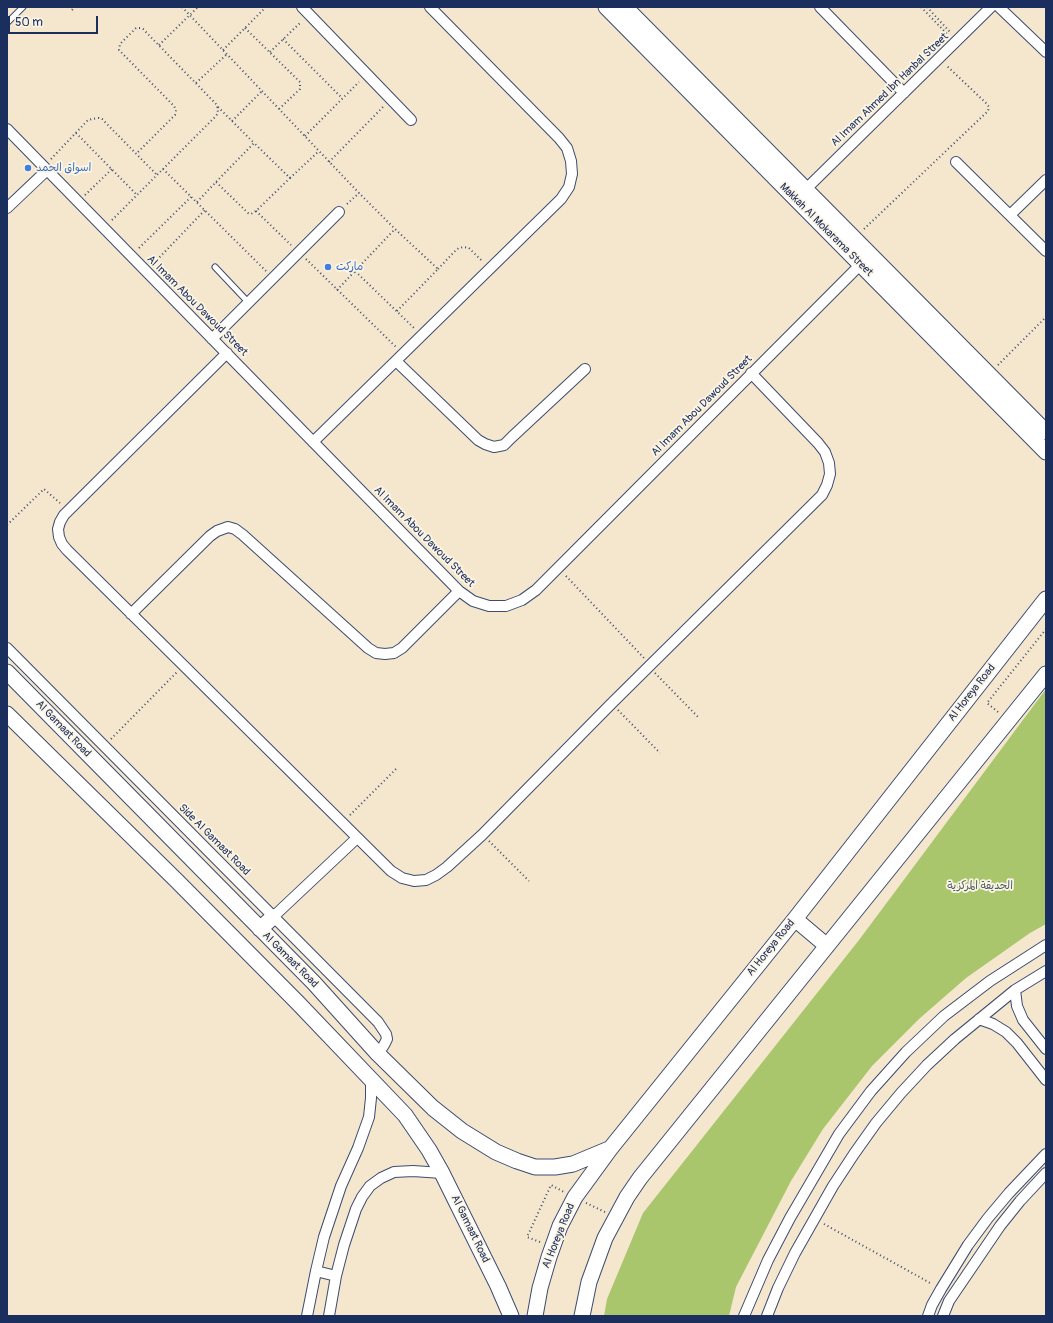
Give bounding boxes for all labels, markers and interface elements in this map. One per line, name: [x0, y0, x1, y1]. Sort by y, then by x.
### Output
scale bar: [10, 8, 100, 34]
text: 50 m: [15, 15, 43, 30]
street label: Al Imam Ahmed Ibn Hanbal Street: [829, 30, 951, 150]
place label: اسواق الحمد: [36, 161, 91, 175]
marker: اسواق الحمد: [23, 163, 33, 173]
street label: Makkah Al Mokarama Street: [777, 181, 875, 279]
street label: Al Imam Abou Dawoud Street: [144, 253, 250, 359]
place label: ماركت: [336, 260, 363, 274]
marker: ماركت: [323, 262, 333, 272]
street label: Al Imam Abou Dawoud Street: [649, 353, 755, 459]
street label: Al Imam Abou Dawoud Street: [371, 484, 477, 590]
street label: Al Horeya Road: [946, 662, 998, 724]
street label: Al Gamaat Road: [33, 698, 93, 760]
street label: Side Al Gamaat Road: [176, 802, 252, 878]
park label: الحديقة المركزية: [947, 879, 1013, 893]
street label: Al Horeya Road: [744, 917, 798, 979]
street label: Al Gamaat Road: [259, 929, 321, 991]
street label: Al Gamaat Road: [448, 1193, 492, 1265]
street label: Al Horeya Road: [540, 1201, 578, 1271]

